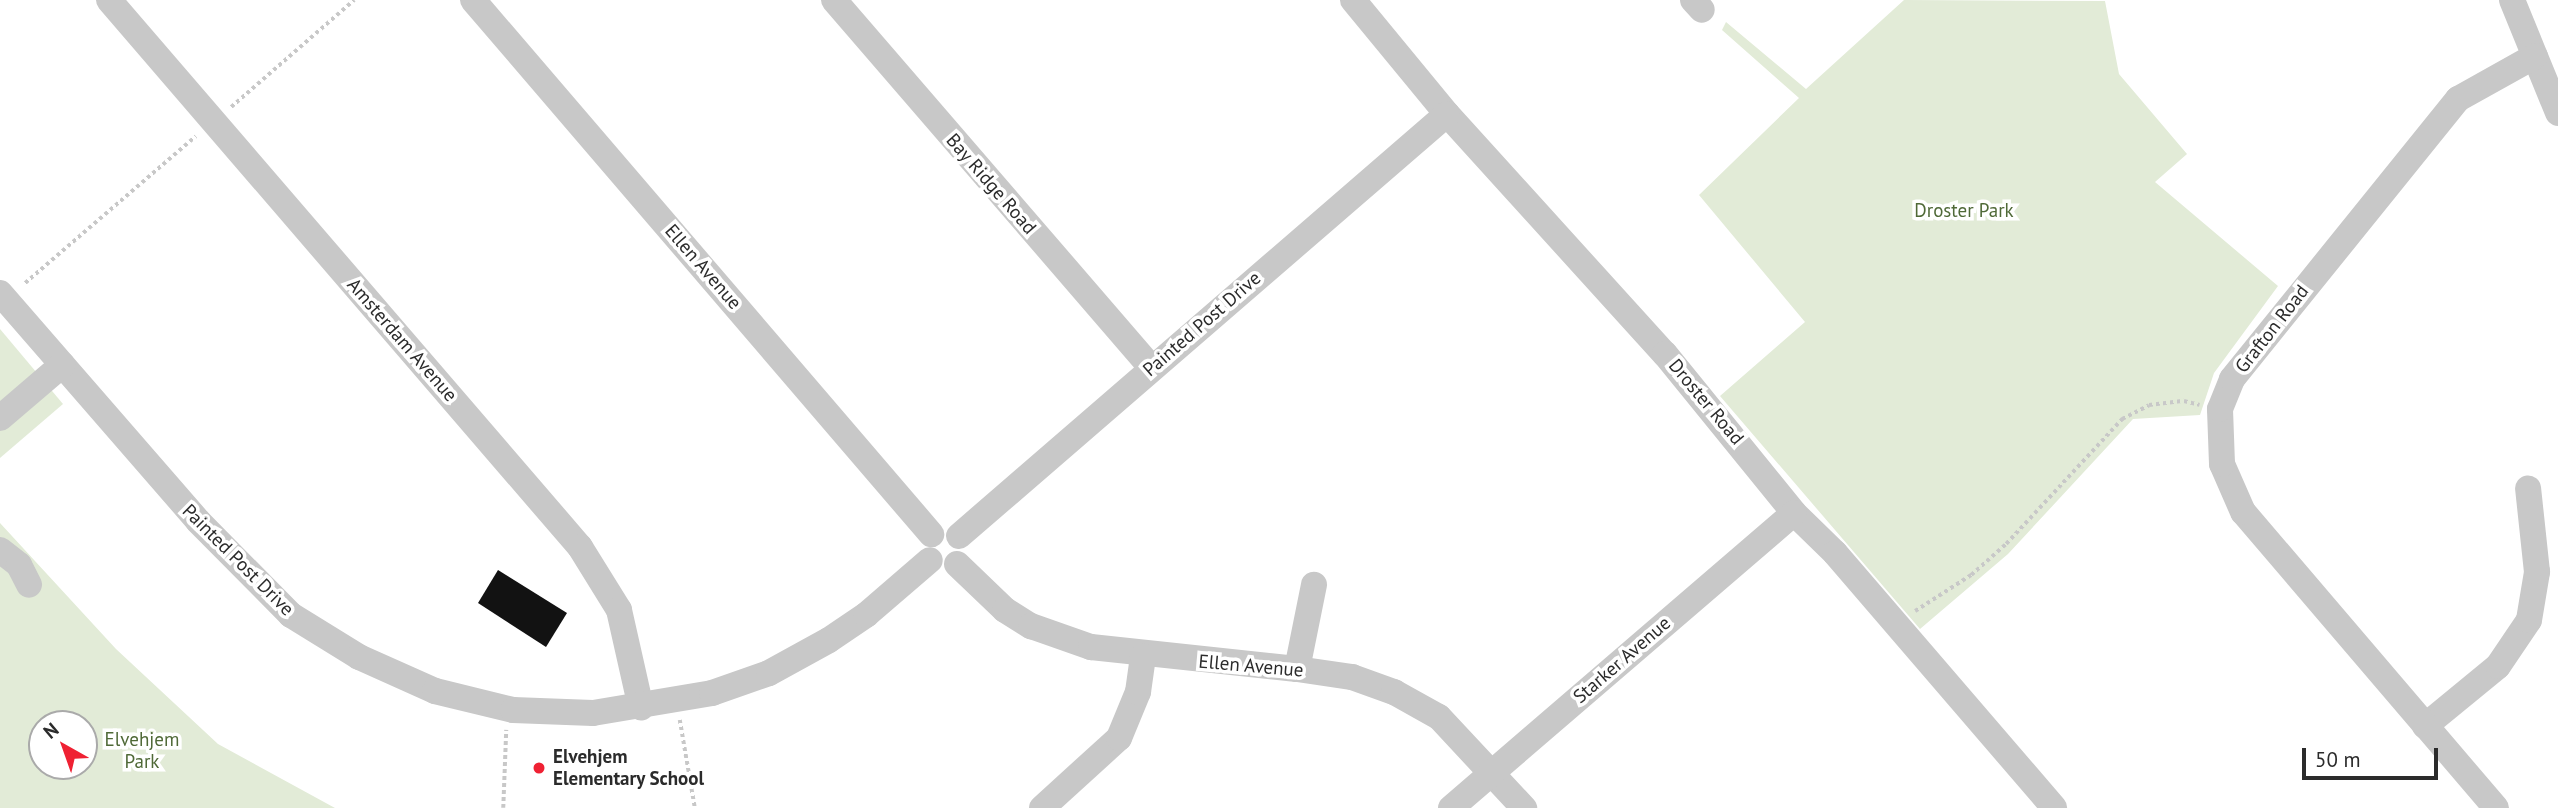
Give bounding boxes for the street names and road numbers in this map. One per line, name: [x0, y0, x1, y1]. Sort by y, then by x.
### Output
street label: Bay Ridge Road: [941, 129, 1041, 239]
street label: Ellen Avenue: [660, 220, 746, 314]
street label: Painted Post Drive: [1139, 267, 1265, 381]
street label: Amsterdam Avenue: [342, 274, 462, 406]
street label: Grafton Road: [2231, 280, 2313, 378]
street label: Droster Road: [1664, 355, 1748, 449]
street label: Painted Post Drive: [178, 500, 298, 620]
street label: Starker Avenue: [1569, 611, 1675, 709]
street label: Ellen Avenue: [1197, 650, 1305, 682]

